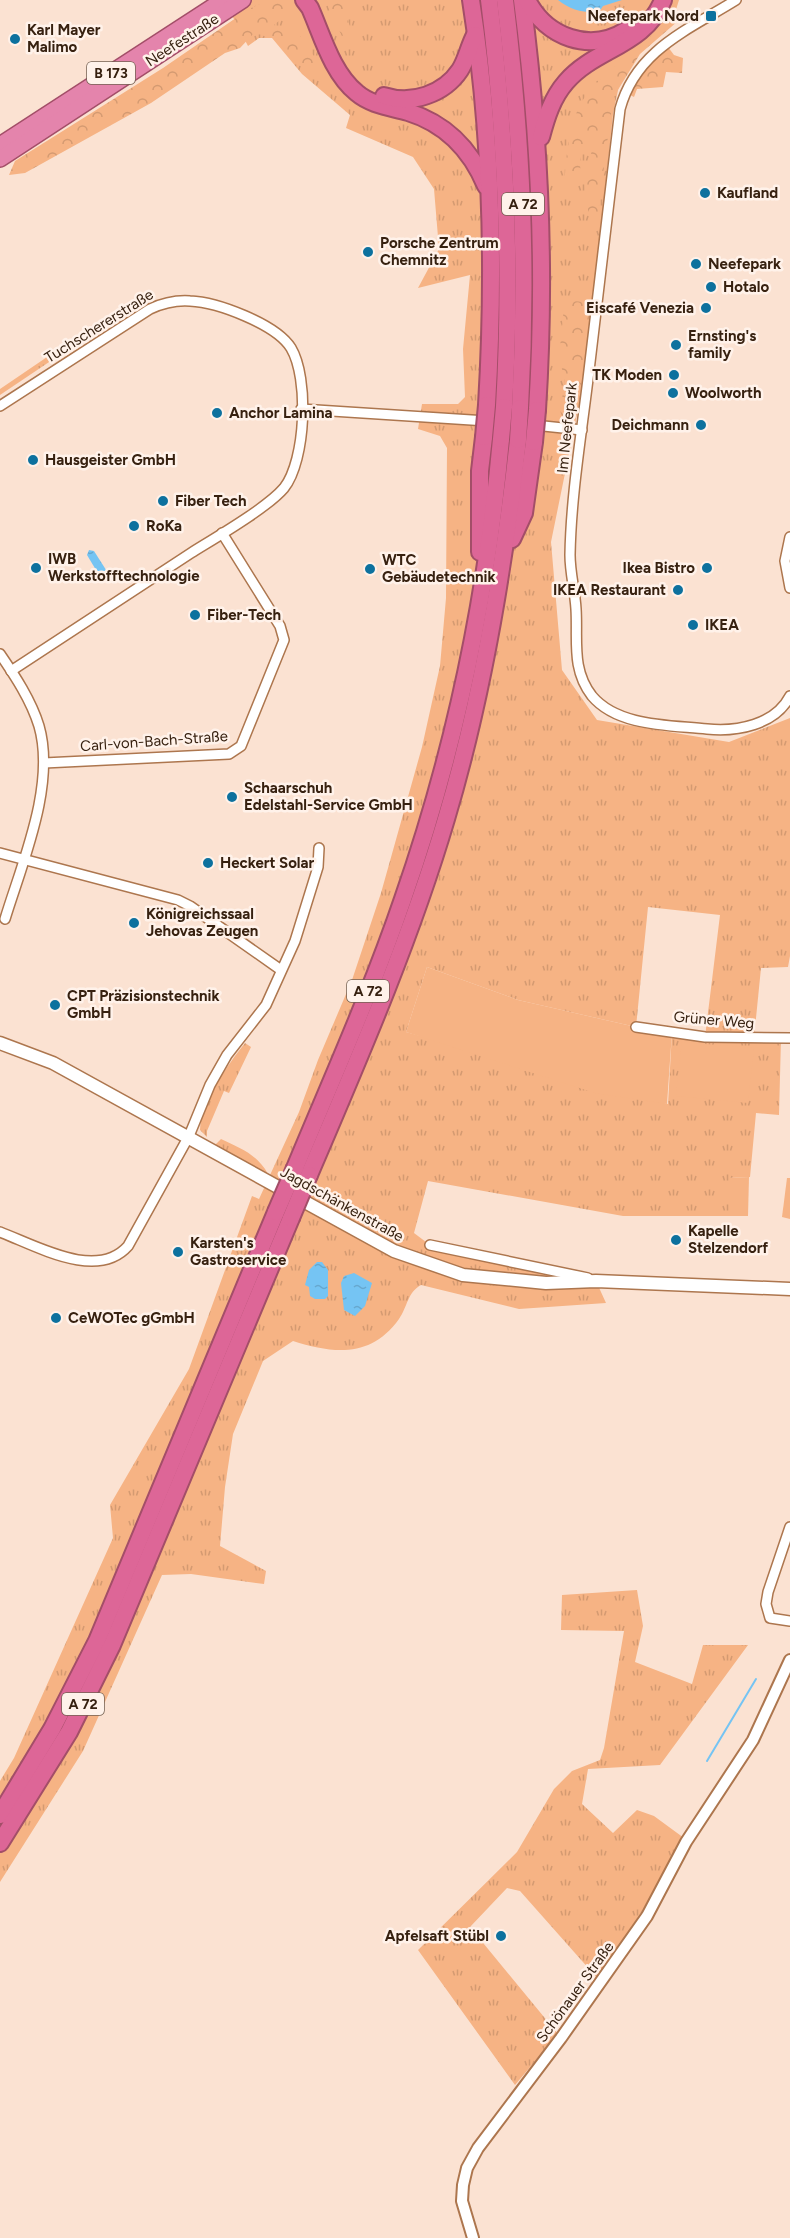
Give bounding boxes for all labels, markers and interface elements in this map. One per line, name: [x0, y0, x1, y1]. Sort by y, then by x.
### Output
place label: Neefepark Nord: [588, 7, 699, 25]
marker: Neefepark Nord: [704, 9, 718, 23]
street label: Neefestraße: [142, 10, 222, 70]
place label: Karl Mayer Malimo: [27, 21, 101, 56]
marker: Karl Mayer Malimo: [8, 32, 22, 46]
road number: B 173: [87, 62, 135, 84]
place label: Kaufland: [717, 184, 778, 202]
marker: Kaufland: [698, 186, 712, 200]
road number: A 72: [502, 193, 544, 215]
place label: Porsche Zentrum Chemnitz: [380, 234, 499, 269]
marker: Porsche Zentrum Chemnitz: [361, 245, 375, 259]
place label: Neefepark: [708, 255, 781, 273]
marker: Neefepark: [689, 257, 703, 271]
place label: Hotalo: [723, 278, 770, 296]
marker: Hotalo: [704, 280, 718, 294]
street label: Tuchschererstraße: [41, 285, 157, 367]
place label: Eiscafé Venezia: [586, 299, 694, 317]
marker: Eiscafé Venezia: [699, 301, 713, 315]
place label: Ernsting's family: [688, 327, 756, 362]
marker: Ernsting's family: [669, 338, 683, 352]
place label: TK Moden: [592, 366, 662, 384]
marker: TK Moden: [667, 368, 681, 382]
street label: Im Neefepark: [553, 381, 581, 474]
place label: Woolworth: [685, 384, 762, 402]
marker: Woolworth: [666, 386, 680, 400]
place label: Anchor Lamina: [229, 404, 333, 422]
marker: Anchor Lamina: [210, 406, 224, 420]
place label: Deichmann: [611, 416, 689, 434]
marker: Deichmann: [694, 418, 708, 432]
place label: Hausgeister GmbH: [45, 451, 176, 469]
marker: Hausgeister GmbH: [26, 453, 40, 467]
place label: Fiber Tech: [175, 492, 247, 510]
marker: Fiber Tech: [156, 494, 170, 508]
place label: RoKa: [146, 517, 182, 535]
marker: RoKa: [127, 519, 141, 533]
place label: IWB Werkstofftechnologie: [48, 550, 200, 585]
place label: WTC Gebäudetechnik: [382, 551, 496, 586]
place label: Ikea Bistro: [623, 559, 695, 577]
marker: IWB Werkstofftechnologie: [29, 561, 43, 575]
marker: Ikea Bistro: [700, 561, 714, 575]
marker: WTC Gebäudetechnik: [363, 562, 377, 576]
place label: IKEA Restaurant: [553, 581, 666, 599]
marker: IKEA Restaurant: [671, 583, 685, 597]
place label: Fiber-Tech: [207, 606, 281, 624]
marker: Fiber-Tech: [188, 608, 202, 622]
place label: IKEA: [705, 616, 739, 634]
marker: IKEA: [686, 618, 700, 632]
street label: Carl-von-Bach-Straße: [80, 727, 228, 755]
place label: Schaarschuh Edelstahl-Service GmbH: [244, 779, 413, 814]
marker: Schaarschuh Edelstahl-Service GmbH: [225, 790, 239, 804]
place label: Heckert Solar: [220, 854, 315, 872]
marker: Heckert Solar: [201, 856, 215, 870]
place label: Königreichssaal Jehovas Zeugen: [146, 905, 258, 940]
marker: Königreichssaal Jehovas Zeugen: [127, 916, 141, 930]
road number: A 72: [347, 980, 389, 1002]
place label: CPT Präzisionstechnik GmbH: [67, 987, 220, 1022]
marker: CPT Präzisionstechnik GmbH: [48, 998, 62, 1012]
street label: Grüner Weg: [673, 1008, 755, 1032]
street label: Jagdschänkenstraße: [277, 1163, 407, 1245]
place label: Kapelle Stelzendorf: [688, 1222, 768, 1257]
marker: Kapelle Stelzendorf: [669, 1233, 683, 1247]
place label: Karsten's Gastroservice: [190, 1234, 287, 1269]
marker: Karsten's Gastroservice: [171, 1245, 185, 1259]
place label: CeWOTec gGmbH: [68, 1309, 195, 1327]
marker: CeWOTec gGmbH: [49, 1311, 63, 1325]
road number: A 72: [62, 1693, 104, 1715]
place label: Apfelsaft Stübl: [385, 1927, 489, 1945]
marker: Apfelsaft Stübl: [494, 1929, 508, 1943]
street label: Schönauer Straße: [532, 1938, 618, 2046]

